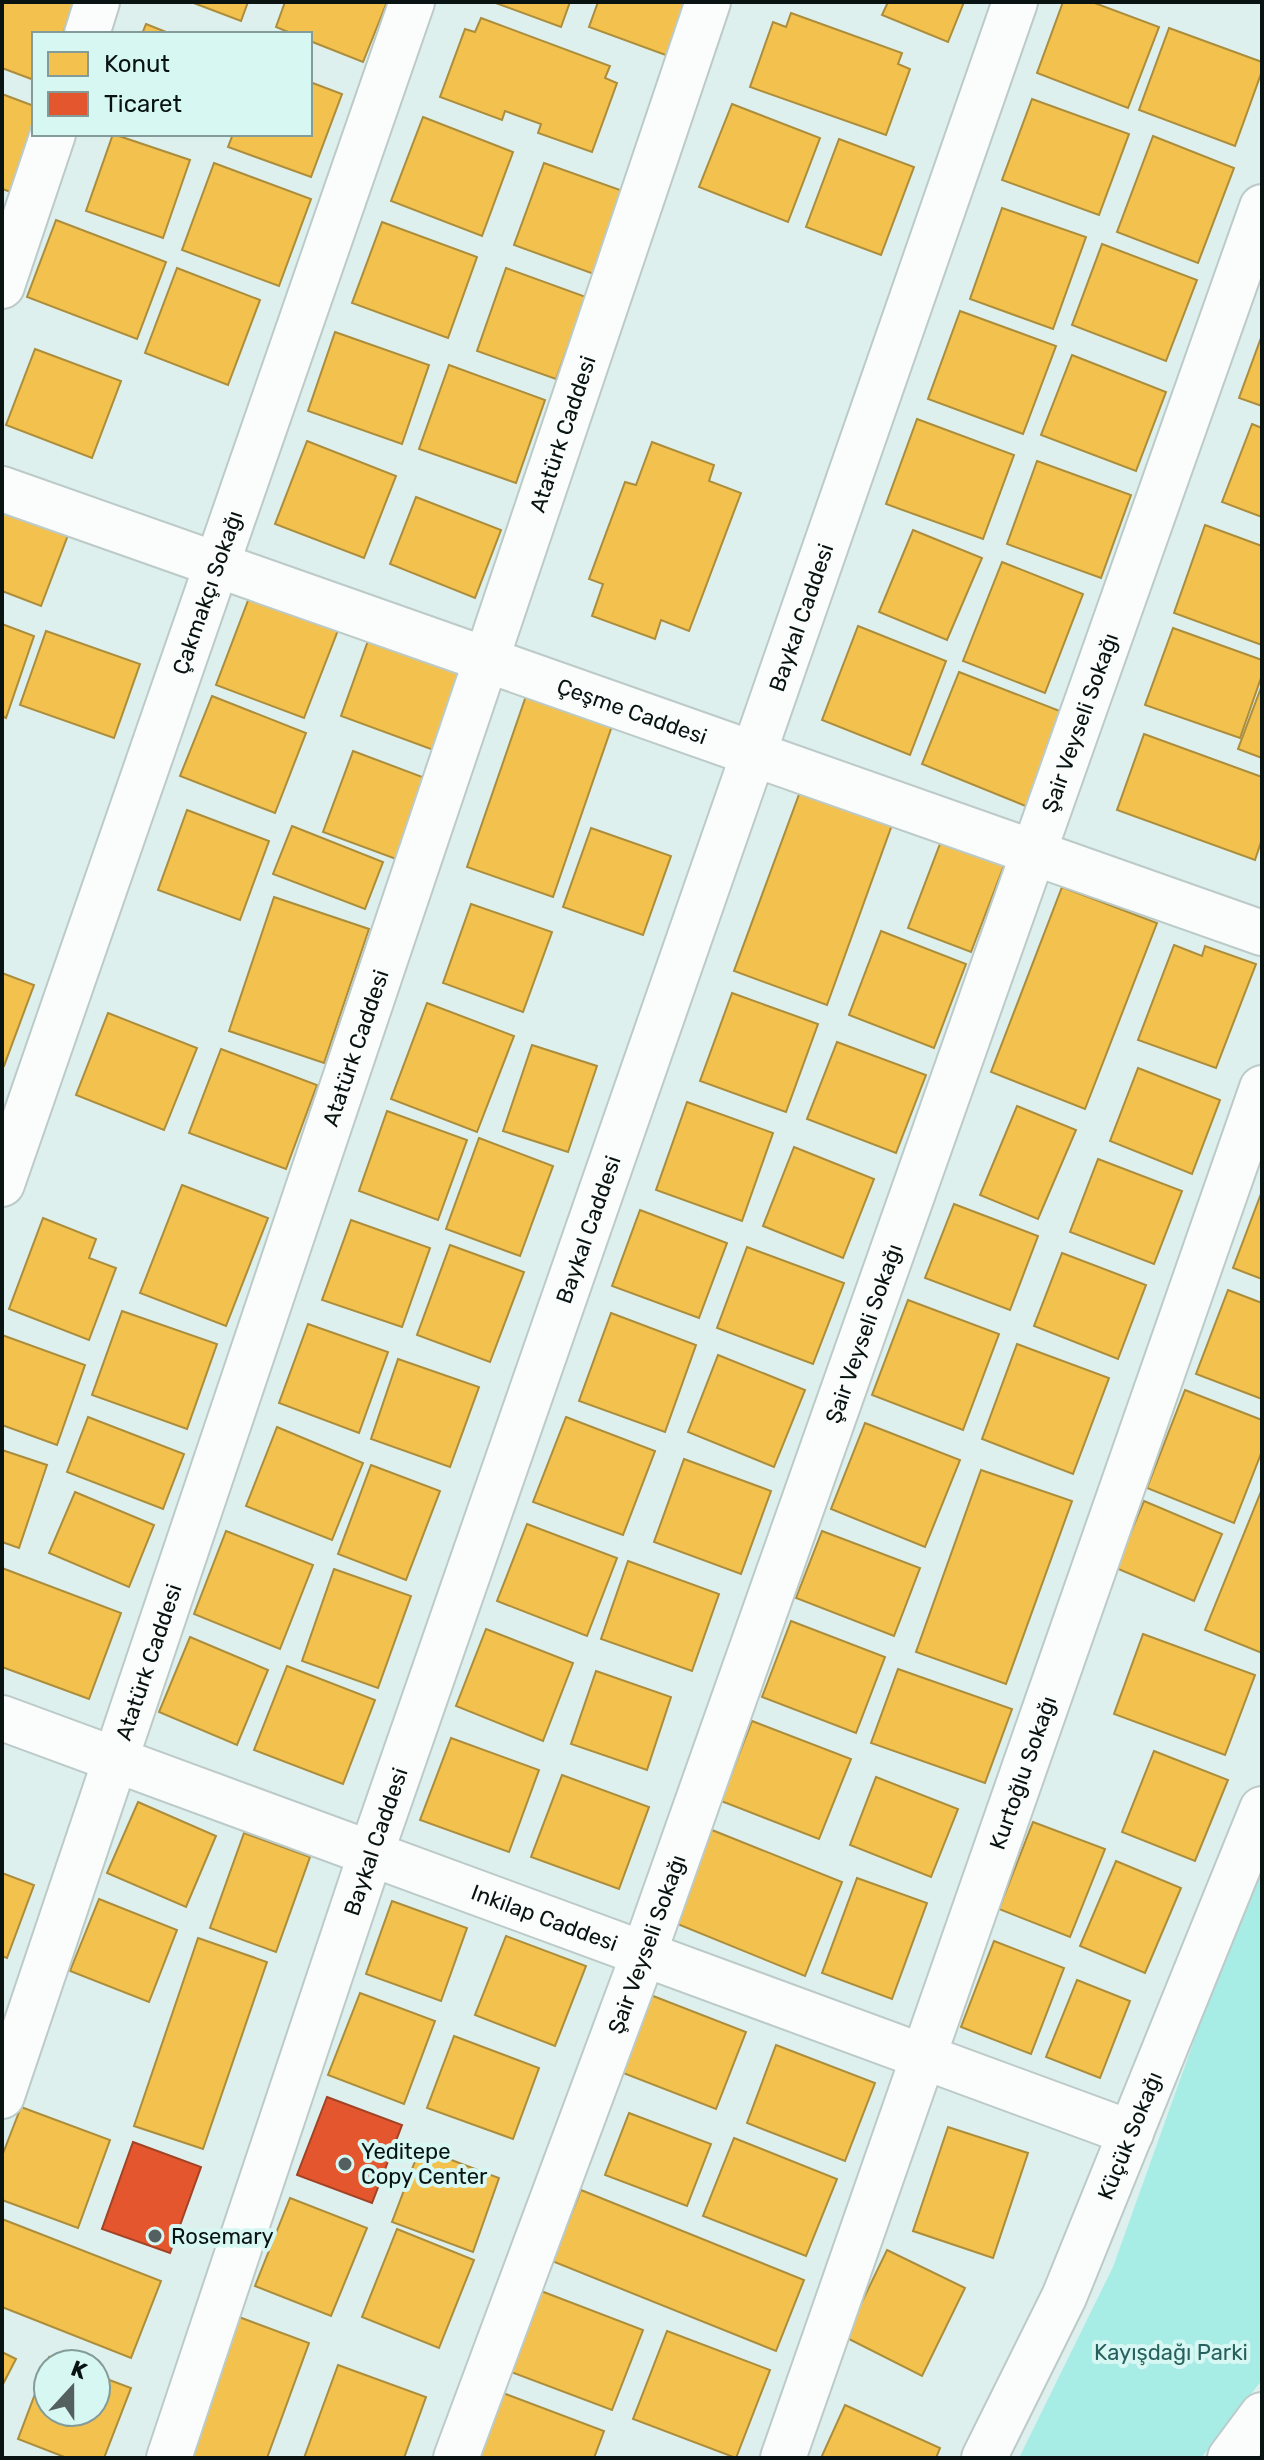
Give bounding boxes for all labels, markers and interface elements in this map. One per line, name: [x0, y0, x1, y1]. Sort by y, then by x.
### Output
legend: [32, 32, 312, 136]
text: Konut: [104, 50, 170, 78]
text: Ticaret: [104, 90, 182, 118]
street label: Atatürk Caddesi: [523, 352, 601, 516]
street label: Çakmakçı Sokağı: [166, 507, 248, 678]
street label: Baykal Caddesi: [763, 540, 839, 695]
street label: Şair Veyseli Sokağı: [1035, 629, 1124, 816]
street label: Çeşme Caddesi: [553, 672, 711, 750]
street label: Atatürk Caddesi: [316, 966, 394, 1130]
street label: Baykal Caddesi: [550, 1152, 626, 1307]
street label: Şair Veyseli Sokağı: [819, 1240, 907, 1427]
street label: Atatürk Caddesi: [109, 1580, 187, 1744]
street label: Kurtoğlu Sokağı: [983, 1692, 1062, 1853]
street label: Baykal Caddesi: [338, 1764, 413, 1919]
street label: Şair Veyseli Sokağı: [602, 1851, 691, 2038]
street label: Inkilap Caddesi: [468, 1878, 621, 1957]
street label: Küçük Sokağı: [1091, 2067, 1168, 2204]
place label: Yeditepe Copy Center: [361, 2138, 488, 2190]
marker: Yeditepe Copy Center: [336, 2155, 354, 2173]
place label: Rosemary: [171, 2223, 274, 2250]
marker: Rosemary: [146, 2227, 164, 2245]
park label: Kayışdağı Parki: [1094, 2339, 1248, 2366]
north arrow: [32, 2348, 112, 2428]
text: K: [67, 2355, 91, 2385]

